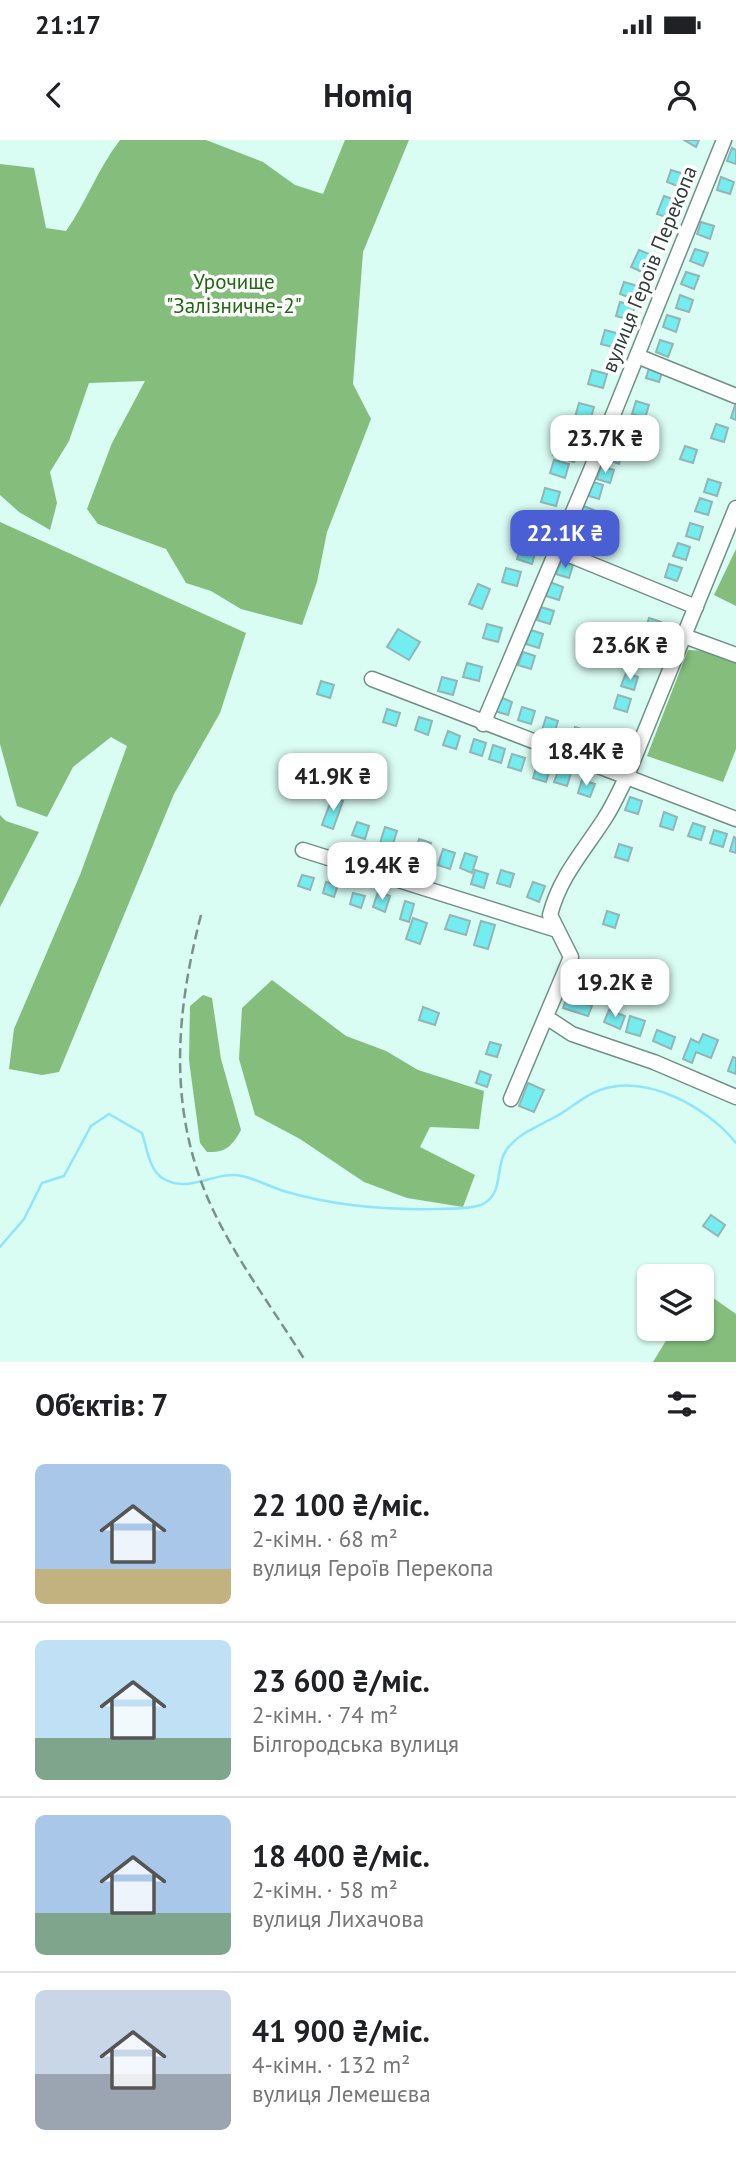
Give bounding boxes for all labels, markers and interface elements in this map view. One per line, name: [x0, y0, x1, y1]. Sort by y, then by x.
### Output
text: 21:17: [35, 8, 101, 41]
text: Homiq: [323, 74, 413, 116]
icon: back: [35, 76, 73, 114]
icon: person: [663, 76, 701, 114]
street label: вулиця Героїв Перекопа: [595, 162, 703, 376]
park label: Урочище "Залізничне-2": [166, 268, 302, 319]
pin: 23.7K ₴: [540, 416, 670, 475]
text: 23.7K ₴: [566, 423, 644, 452]
pin: 22.1K ₴: [500, 510, 630, 570]
text: 22.1K ₴: [526, 518, 604, 547]
pin: 23.6K ₴: [565, 622, 695, 682]
text: 23.6K ₴: [591, 630, 669, 659]
pin: 18.4K ₴: [521, 728, 651, 788]
text: 18.4K ₴: [547, 736, 625, 765]
pin: 41.9K ₴: [268, 754, 398, 813]
text: 41.9K ₴: [294, 761, 372, 790]
pin: 19.4K ₴: [317, 842, 447, 902]
text: 19.4K ₴: [343, 850, 421, 879]
pin: 19.2K ₴: [550, 960, 680, 1019]
text: 19.2K ₴: [576, 967, 654, 996]
map controls: [637, 1264, 714, 1341]
button: layers: [637, 1264, 714, 1341]
text: Об’єктів: 7: [35, 1385, 168, 1424]
icon: filters: [663, 1385, 701, 1423]
text: 22 100 ₴/міс.: [252, 1485, 430, 1524]
icon: home: [91, 1492, 175, 1576]
text: 2-кімн. · 68 m²: [252, 1524, 398, 1553]
text: вулиця Героїв Перекопа: [252, 1553, 494, 1582]
text: 23 600 ₴/міс.: [252, 1661, 430, 1700]
icon: home: [91, 1668, 175, 1752]
text: 2-кімн. · 74 m²: [252, 1700, 398, 1729]
text: Білгородська вулиця: [252, 1729, 459, 1758]
text: 18 400 ₴/міс.: [252, 1836, 430, 1875]
icon: home: [91, 1843, 175, 1927]
text: 2-кімн. · 58 m²: [252, 1875, 398, 1904]
text: вулиця Лихачова: [252, 1904, 424, 1933]
text: 41 900 ₴/міс.: [252, 2011, 430, 2050]
icon: home: [91, 2018, 175, 2102]
text: 4-кімн. · 132 m²: [252, 2050, 410, 2079]
text: вулиця Лемешєва: [252, 2079, 431, 2108]

